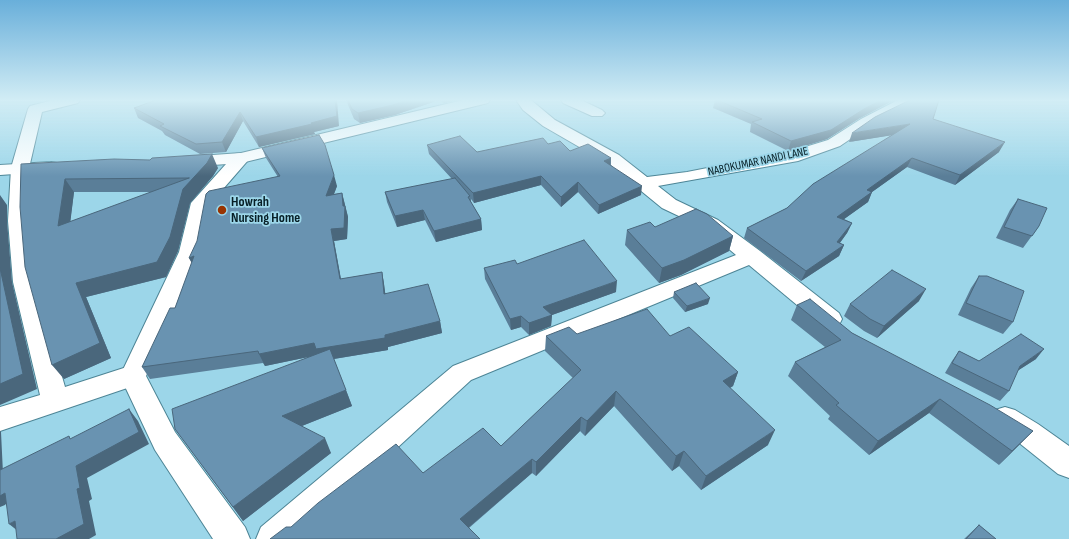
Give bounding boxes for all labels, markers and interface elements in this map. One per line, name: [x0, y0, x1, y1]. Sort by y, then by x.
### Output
street label: NABOKUMAR NANDI LANE: [707, 144, 809, 180]
place label: Howrah Nursing Home: [231, 194, 300, 226]
marker: Howrah Nursing Home: [216, 204, 228, 216]

